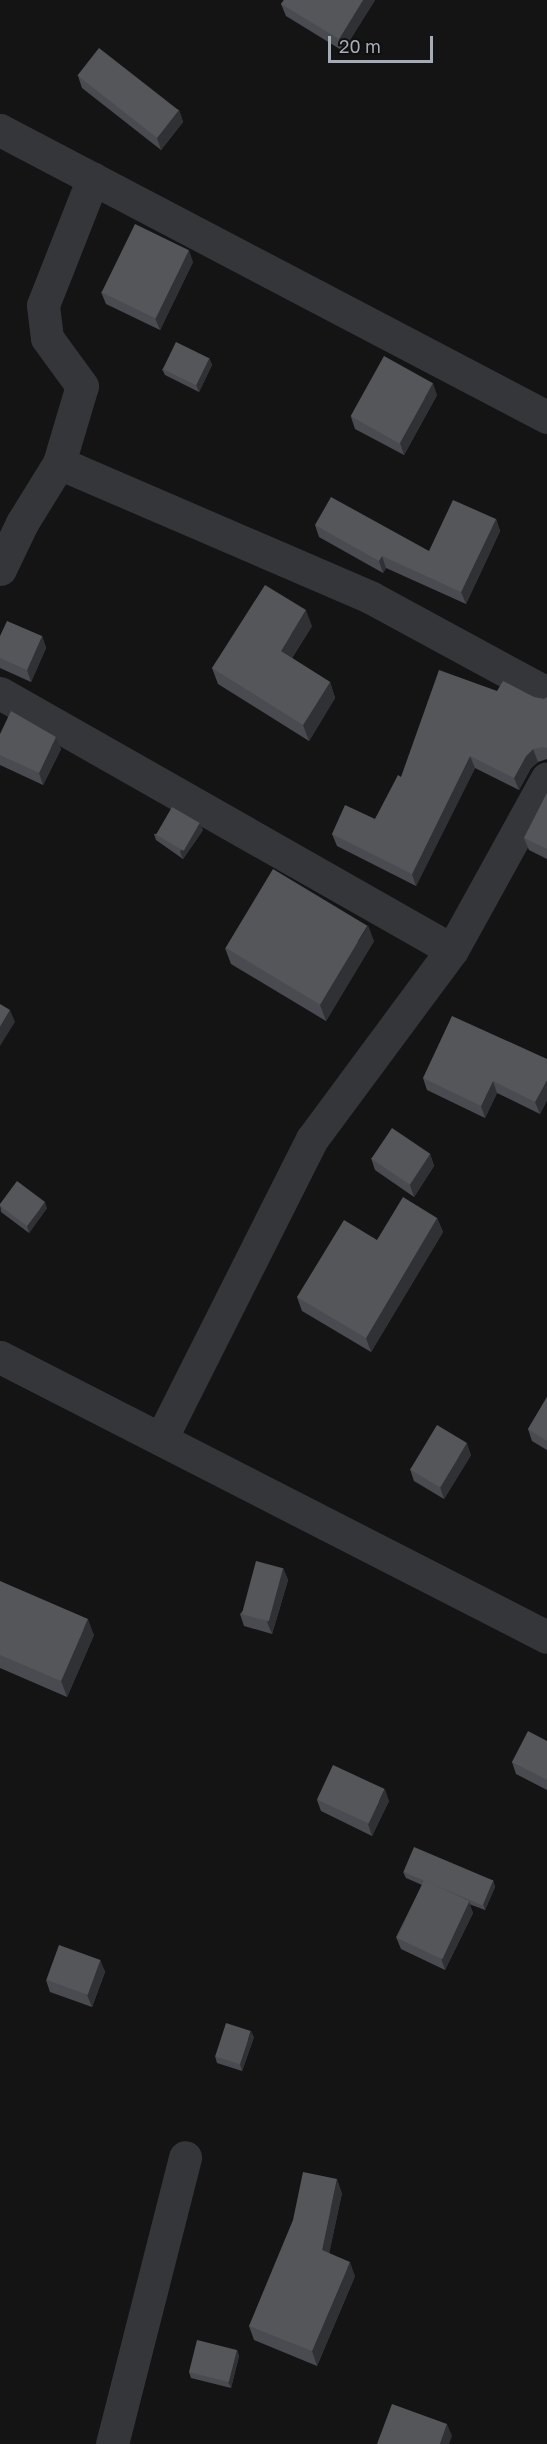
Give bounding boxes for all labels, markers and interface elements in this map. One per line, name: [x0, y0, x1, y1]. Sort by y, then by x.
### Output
scale bar: [331, 24, 436, 62]
text: 20 m: [339, 35, 381, 57]

